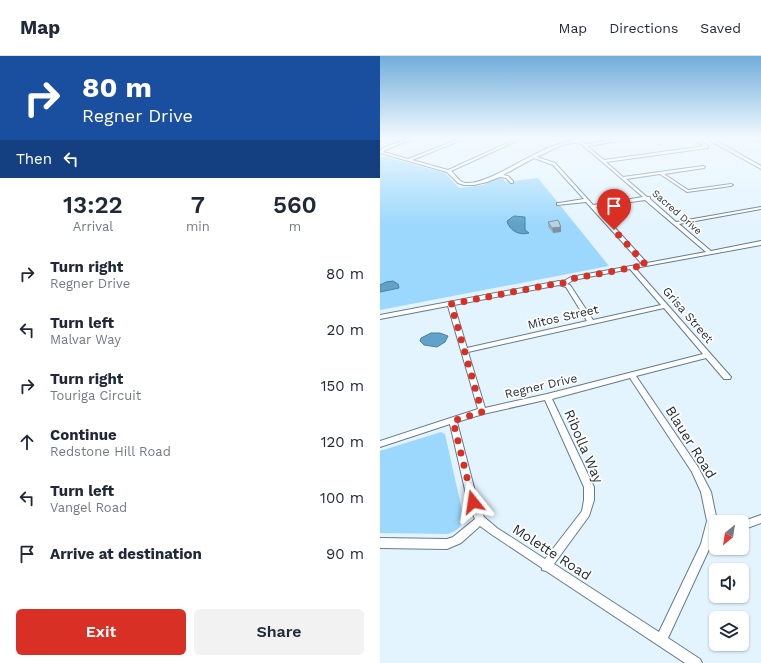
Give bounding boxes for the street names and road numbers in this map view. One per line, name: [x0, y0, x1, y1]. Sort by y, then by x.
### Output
street label: Sacred Drive: [650, 188, 704, 237]
street label: Grisa Street: [660, 284, 716, 346]
street label: Mitos Street: [526, 302, 600, 332]
street label: Regner Drive: [503, 371, 579, 401]
street label: Blauer Road: [662, 403, 720, 481]
street label: Ribolla Way: [561, 407, 607, 486]
street label: Molette Road: [510, 521, 594, 583]

